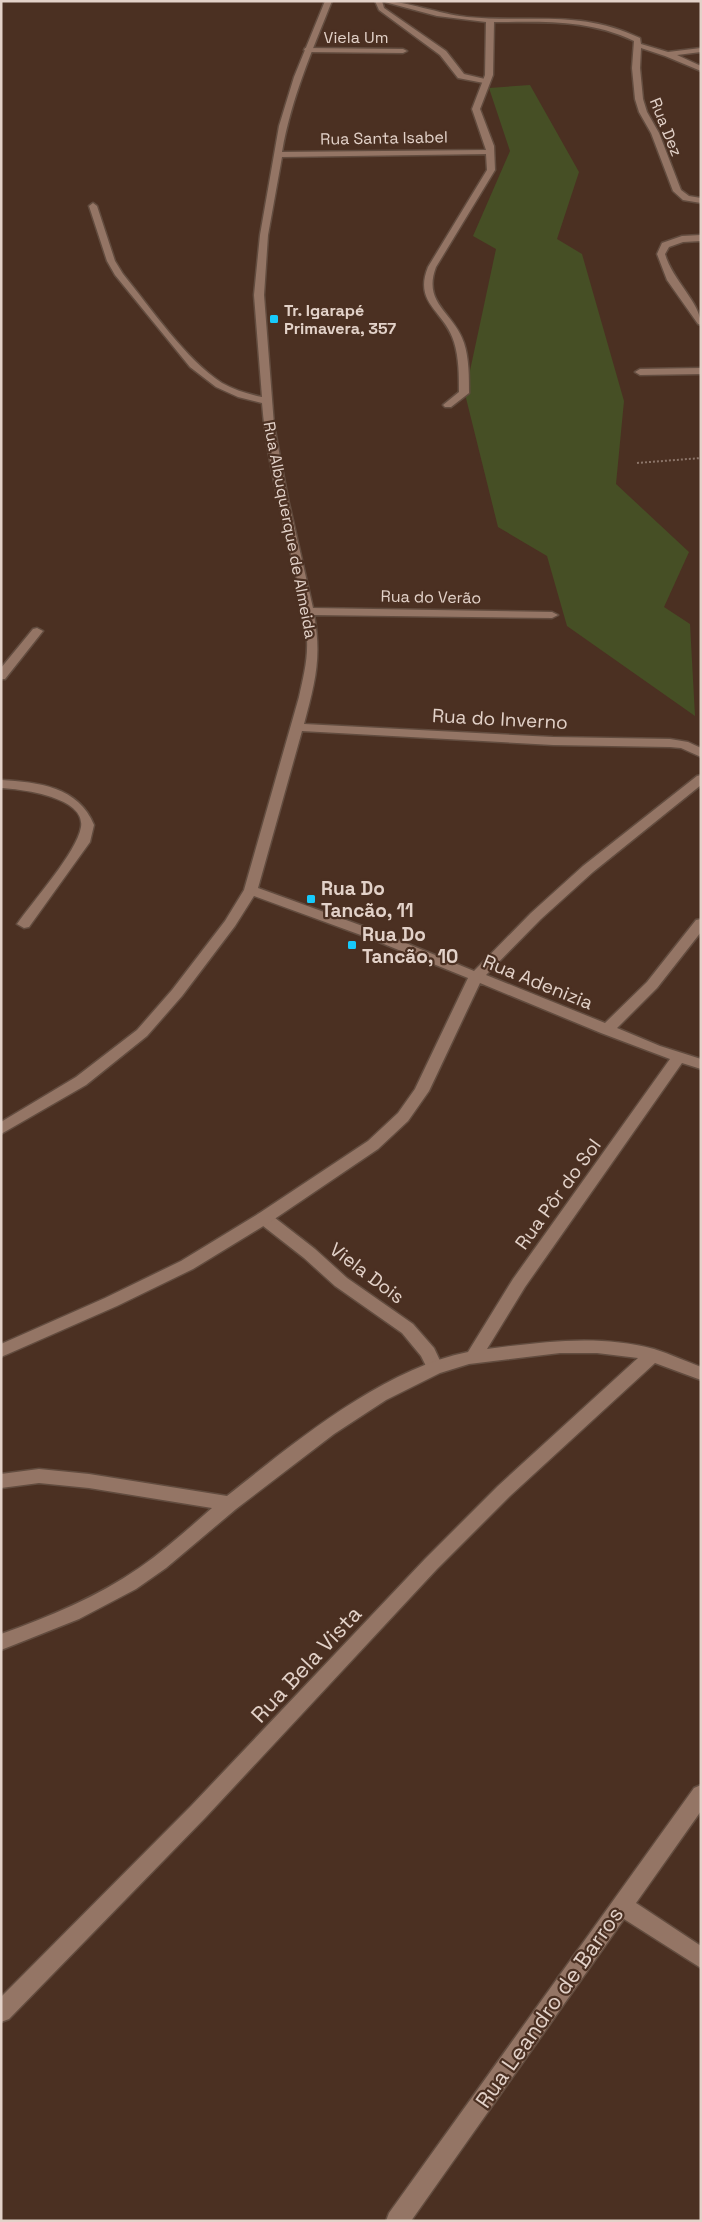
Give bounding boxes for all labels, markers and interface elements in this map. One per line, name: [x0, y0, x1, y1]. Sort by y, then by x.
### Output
street label: Viela Um: [324, 27, 388, 48]
street label: Rua Dez: [645, 95, 687, 159]
street label: Rua Santa Isabel: [320, 126, 448, 150]
place label: Tr. Igarapé Primavera, 357: [284, 300, 396, 339]
marker: Tr. Igarapé Primavera, 357: [268, 313, 280, 325]
street label: Rua Albuquerque de Almeida: [259, 420, 321, 640]
street label: Rua do Verão: [380, 586, 482, 608]
street label: Rua do Inverno: [431, 703, 569, 735]
place label: Rua Do Tancão, 11: [321, 876, 414, 923]
marker: Rua Do Tancão, 11: [305, 893, 317, 905]
place label: Rua Do Tancão, 10: [362, 922, 458, 969]
marker: Rua Do Tancão, 10: [346, 939, 358, 951]
street label: Rua Adenizia: [479, 949, 597, 1015]
street label: Rua Pôr do Sol: [509, 1134, 607, 1254]
street label: Viela Dois: [325, 1237, 409, 1309]
street label: Rua Bela Vista: [245, 1599, 368, 1728]
street label: Rua Leandro de Barros: [469, 1901, 629, 2113]

